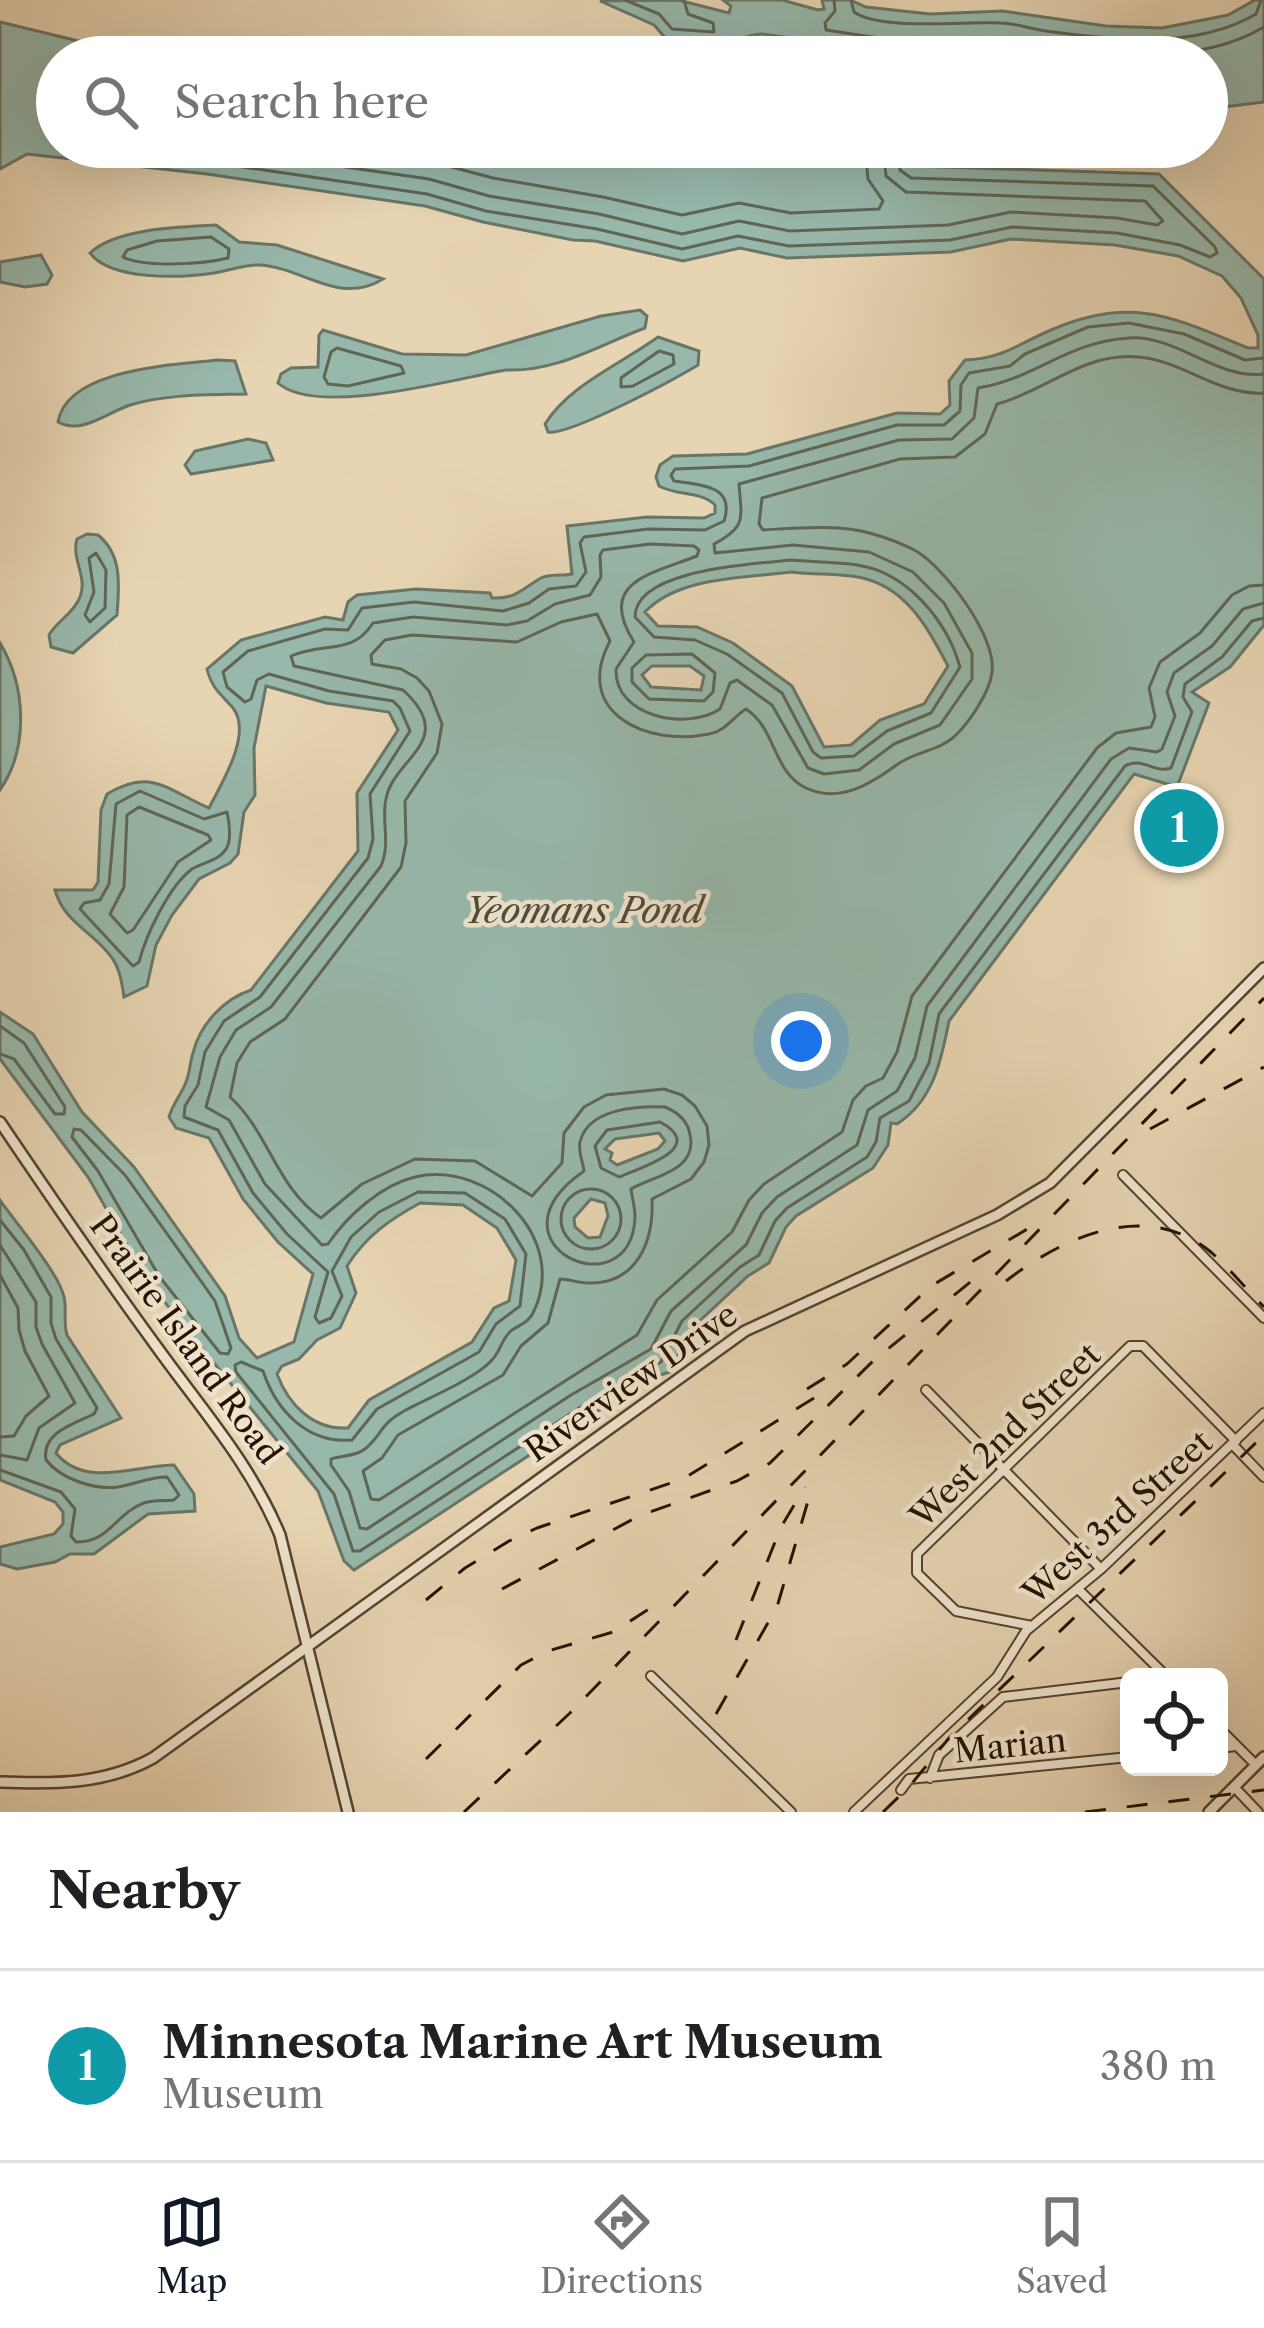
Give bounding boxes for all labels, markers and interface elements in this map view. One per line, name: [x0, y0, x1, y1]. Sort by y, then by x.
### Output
search box: [36, 36, 1228, 168]
icon: search: [78, 69, 144, 135]
text: Search here: [174, 74, 429, 130]
pin: 1: [1140, 783, 1218, 873]
water label: Yeomans Pond: [465, 888, 707, 932]
your location: [771, 1011, 831, 1071]
street label: Prairie Island Road: [81, 1206, 290, 1472]
street label: Riverview Drive: [517, 1294, 745, 1471]
street label: West 2nd Street: [901, 1334, 1109, 1537]
street label: West 3rd Street: [1014, 1421, 1221, 1614]
map controls: [1120, 1668, 1228, 1776]
button: locate: [1120, 1668, 1228, 1776]
street label: Marian: [952, 1719, 1068, 1772]
text: Nearby: [48, 1859, 240, 1921]
text: Minnesota Marine Art Museum: [162, 2014, 883, 2070]
text: 1: [78, 2042, 96, 2090]
text: 380 m: [1100, 2042, 1216, 2090]
text: Museum: [162, 2070, 324, 2118]
tab: Map: [156, 2189, 227, 2302]
tab: Directions: [540, 2189, 703, 2302]
tab: Saved: [1016, 2189, 1108, 2302]

